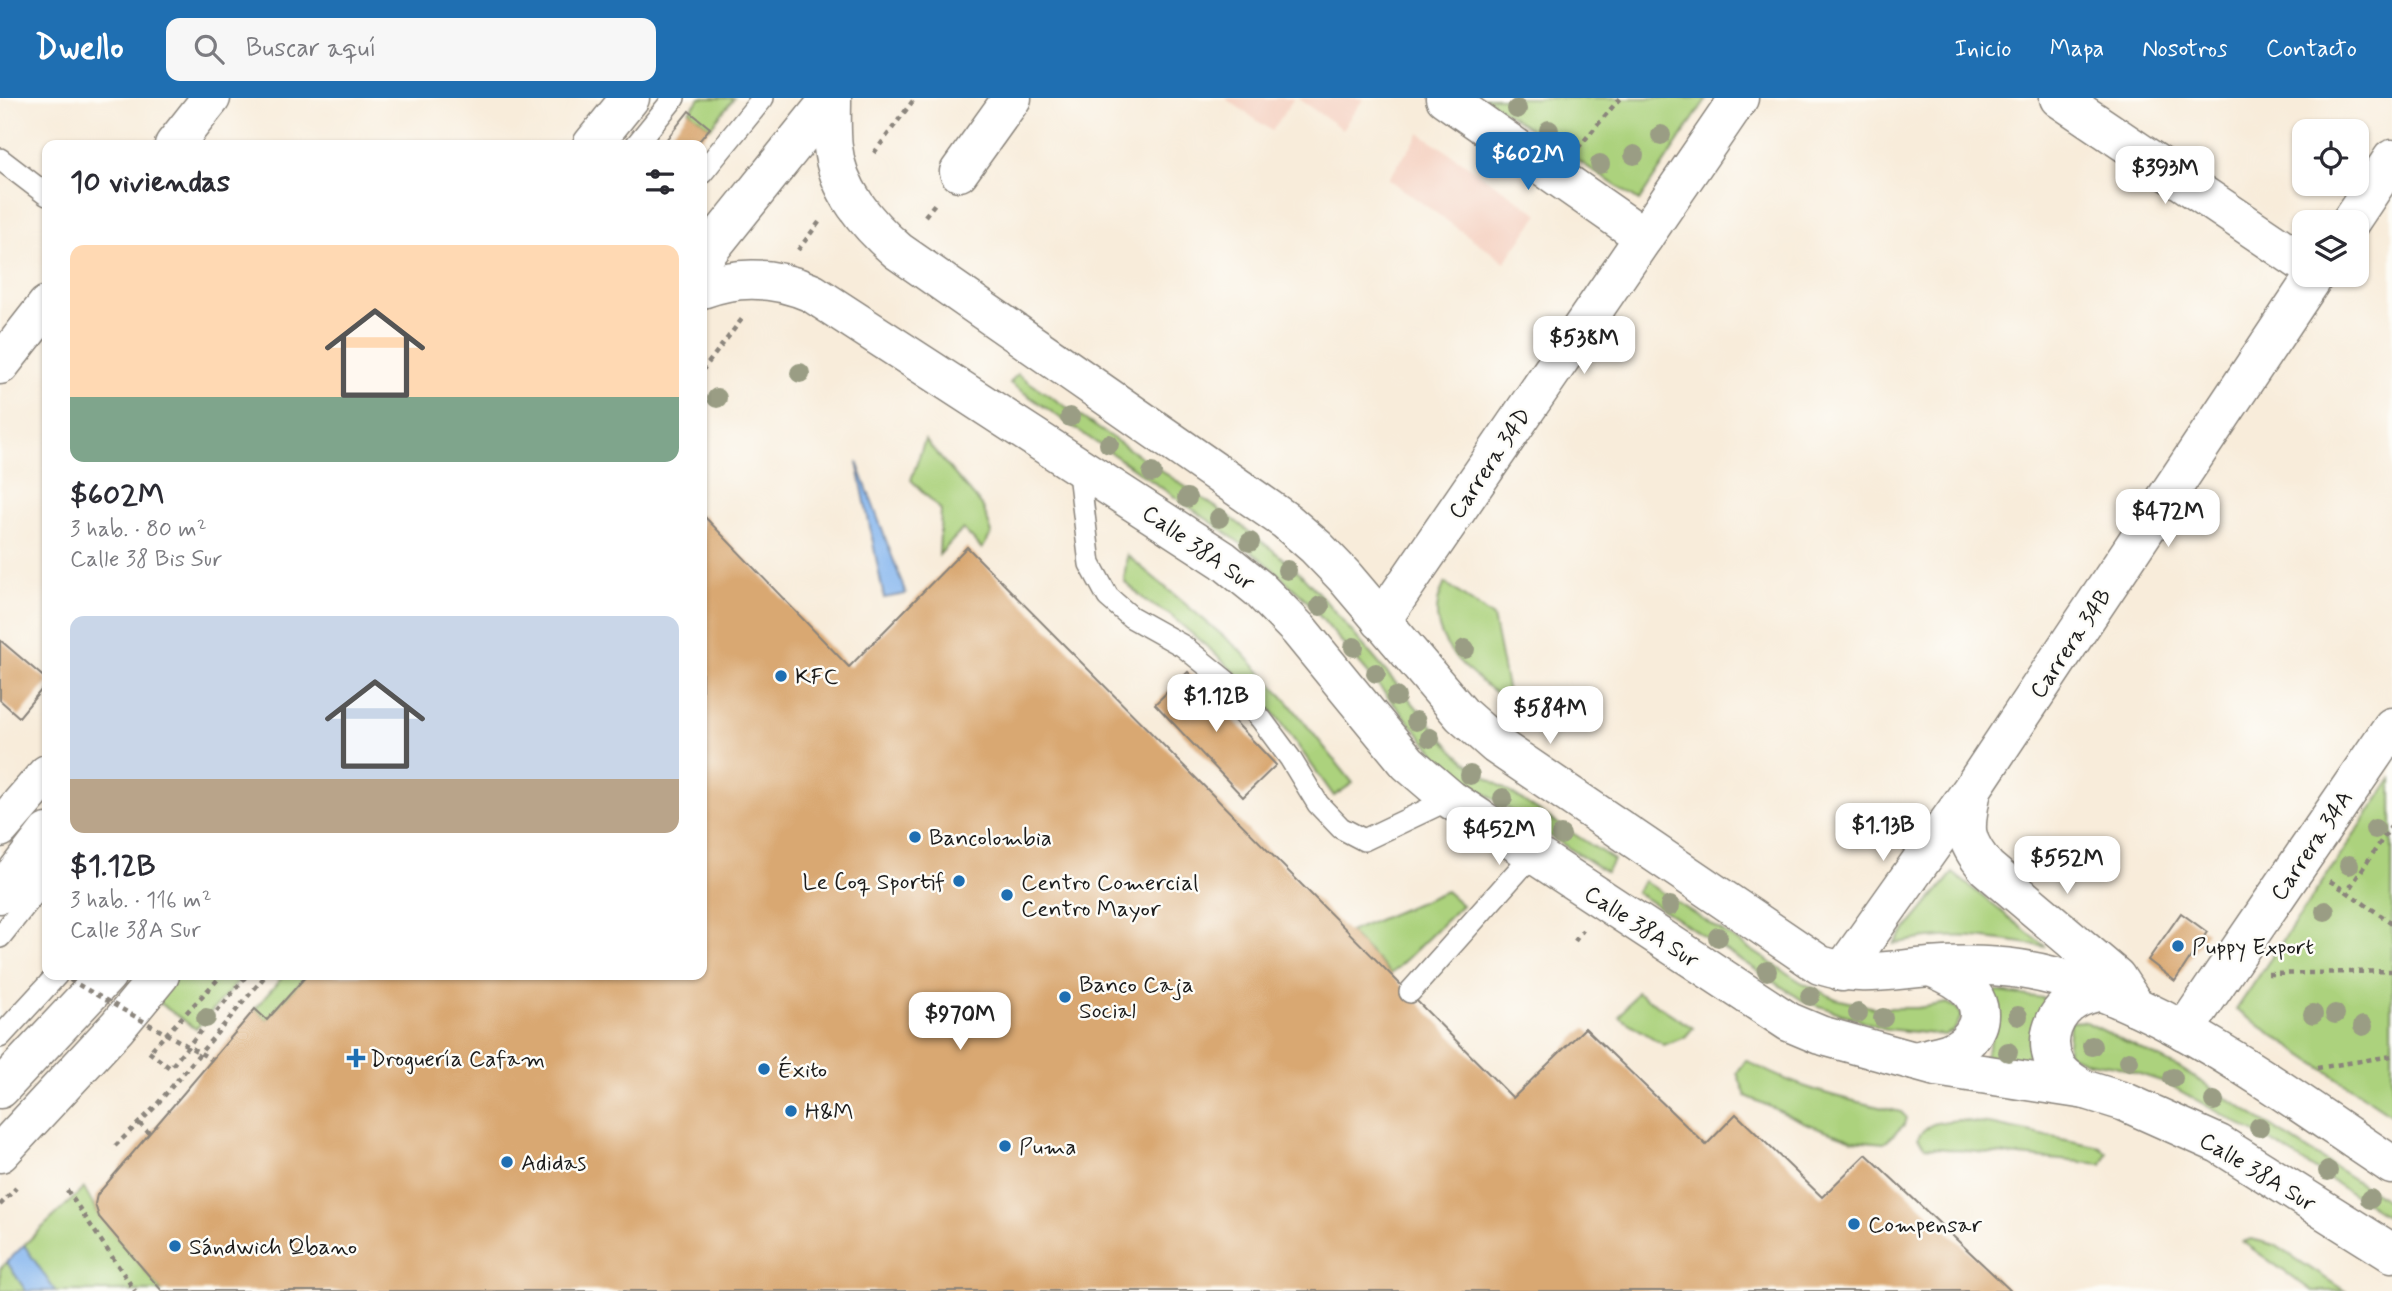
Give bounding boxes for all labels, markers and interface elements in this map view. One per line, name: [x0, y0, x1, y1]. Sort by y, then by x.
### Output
search box: [166, 18, 656, 81]
text: Dwello: [35, 27, 124, 71]
icon: search: [190, 30, 228, 68]
text: Buscar aquí: [246, 32, 376, 66]
text: Inicio: [1954, 34, 2012, 65]
text: Mapa: [2050, 34, 2104, 65]
text: Nosotros: [2142, 34, 2228, 65]
text: Contacto: [2266, 34, 2357, 65]
map controls: [2292, 119, 2369, 287]
button: locate: [2292, 119, 2369, 196]
pin: $602M: [1479, 132, 1577, 192]
text: $602M: [1492, 140, 1564, 170]
pin: $393M: [2116, 146, 2214, 206]
text: $393M: [2131, 154, 2199, 184]
text: 10 viviendas: [70, 163, 230, 202]
icon: filters: [641, 163, 679, 201]
button: layers: [2292, 210, 2369, 287]
icon: home: [312, 290, 438, 416]
pin: $538M: [1535, 316, 1633, 376]
text: $538M: [1549, 324, 1619, 354]
street label: Carrera 34D: [1442, 403, 1539, 526]
text: $602M: [70, 476, 164, 515]
pin: $472M: [2119, 490, 2217, 549]
text: $472M: [2132, 497, 2204, 527]
street label: Calle 38A Sur: [1136, 499, 1260, 599]
text: 3 hab. · 80 m²: [70, 515, 207, 545]
text: Calle 38 Bis Sur: [70, 545, 222, 575]
street label: Carrera 34B: [2024, 583, 2120, 705]
icon: home: [312, 661, 438, 787]
place label: KFC: [795, 663, 839, 693]
marker: KFC: [773, 668, 789, 684]
pin: $1.12B: [1159, 674, 1273, 734]
text: $1.12B: [1183, 682, 1249, 712]
pin: $584M: [1501, 686, 1599, 746]
text: $584M: [1513, 694, 1587, 724]
street label: Carrera 34A: [2265, 785, 2361, 907]
pin: $1.13B: [1826, 804, 1940, 863]
pin: $452M: [1450, 808, 1548, 867]
text: $1.13B: [1851, 811, 1915, 841]
text: $452M: [1462, 815, 1536, 845]
place label: Bancolombia: [929, 824, 1052, 854]
marker: Bancolombia: [907, 829, 923, 845]
pin: $552M: [2018, 836, 2116, 896]
text: $552M: [2030, 844, 2104, 874]
text: $1.12B: [70, 847, 156, 886]
place label: Le Coq Sportif: [802, 868, 945, 898]
place label: Centro Comercial Centro Mayor: [1021, 869, 1199, 925]
marker: Le Coq Sportif: [951, 873, 967, 889]
street label: Calle 38A Sur: [1578, 879, 1704, 976]
text: 3 hab. · 116 m²: [70, 886, 212, 916]
marker: Centro Comercial Centro Mayor: [999, 887, 1015, 903]
text: Calle 38A Sur: [70, 916, 201, 946]
place label: Puppy Export: [2192, 933, 2314, 963]
marker: Puppy Export: [2170, 938, 2186, 954]
place label: Banco Caja Social: [1079, 971, 1194, 1027]
marker: Banco Caja Social: [1057, 989, 1073, 1005]
pin: $970M: [911, 992, 1009, 1052]
text: $970M: [925, 1000, 995, 1030]
place label: Droguería Cafam: [370, 1045, 545, 1075]
marker: Droguería Cafam: [348, 1050, 364, 1066]
place label: Éxito: [778, 1055, 827, 1086]
marker: Éxito: [756, 1061, 772, 1077]
place label: H&M: [805, 1098, 853, 1128]
marker: H&M: [783, 1103, 799, 1119]
street label: Calle 38A Sur: [2193, 1126, 2321, 1220]
place label: Puma: [1019, 1133, 1077, 1163]
marker: Puma: [997, 1138, 1013, 1154]
place label: Adidas: [521, 1149, 586, 1179]
marker: Adidas: [499, 1154, 515, 1170]
place label: Compensar: [1868, 1211, 1982, 1241]
marker: Compensar: [1846, 1216, 1862, 1232]
place label: Sándwich Qbano: [189, 1233, 357, 1263]
marker: Sándwich Qbano: [167, 1238, 183, 1254]

